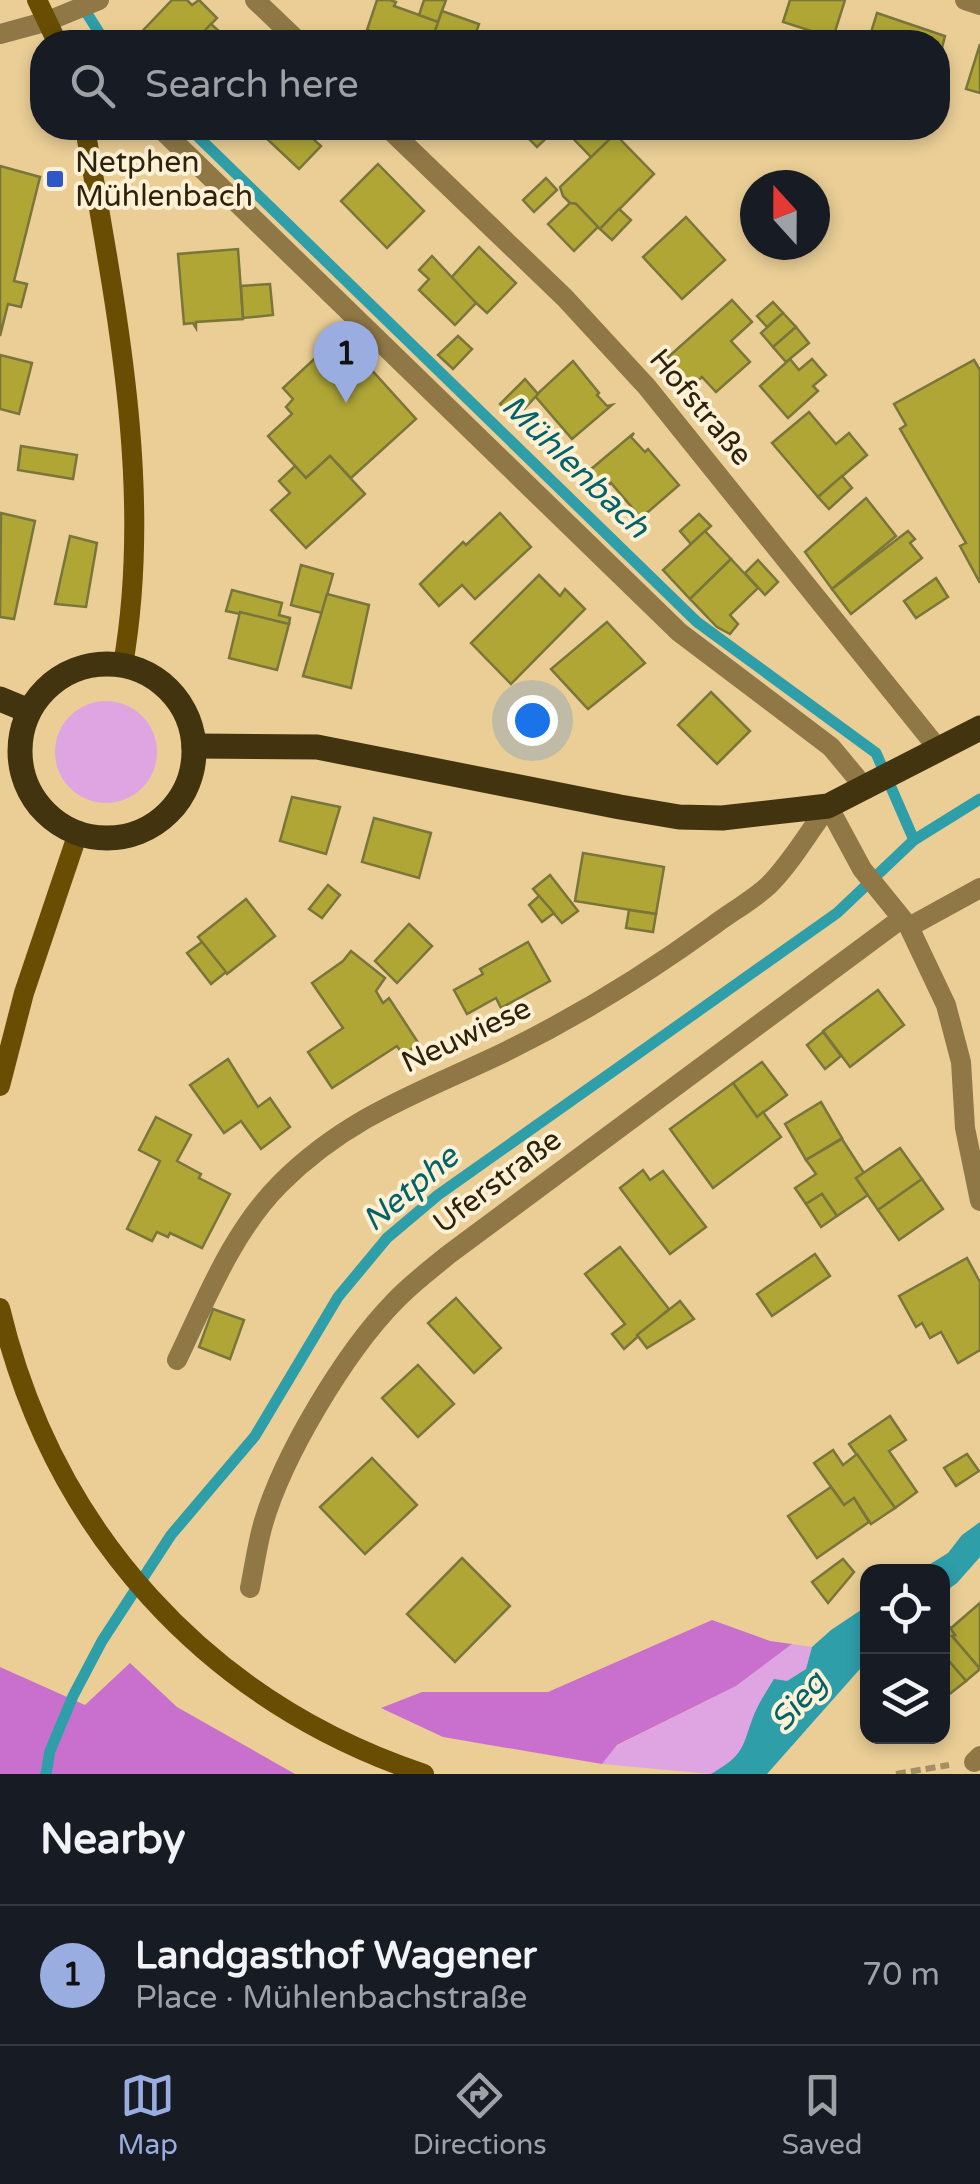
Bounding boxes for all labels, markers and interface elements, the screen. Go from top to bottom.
search box [30,30,950,140]
icon: search [65,58,120,113]
text: Search here [145,62,359,108]
place label: Netphen Mühlenbach [75,144,253,215]
marker: Netphen Mühlenbach [44,168,66,190]
north arrow [740,170,830,260]
pin: 1 [314,320,378,403]
street label: Hofstraße [641,341,760,473]
water label: Mühlenbach [494,387,658,547]
your location [507,695,558,746]
street label: Neuwiese [396,989,537,1081]
street label: Uferstraße [426,1121,569,1242]
water label: Netphe [355,1137,468,1240]
map controls [860,1564,950,1744]
button: locate [860,1564,950,1654]
button: layers [860,1654,950,1744]
water label: Sieg [763,1663,836,1739]
text: Nearby [40,1814,185,1865]
text: Landgasthof Wagener [135,1933,537,1979]
text: 1 [62,1956,83,1994]
text: 70 m [862,1956,940,1994]
text: Place · Mühlenbachstraße [135,1979,527,2017]
tab: Map [117,2068,178,2162]
tab: Directions [413,2068,547,2162]
tab: Saved [782,2068,863,2162]

